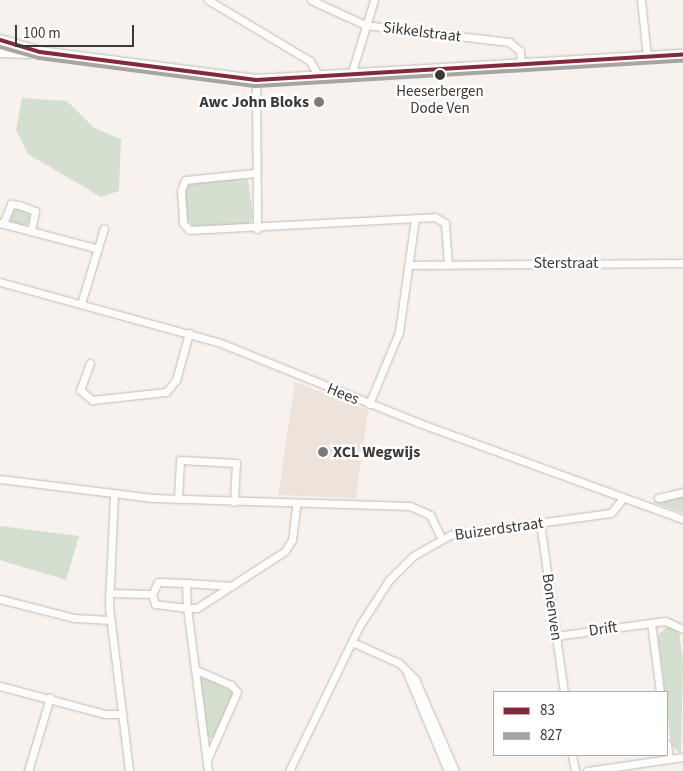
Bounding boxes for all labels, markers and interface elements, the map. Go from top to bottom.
scale bar [18,15,136,47]
street label: Sikkelstraat [382,18,462,46]
text: 100 m [23,23,61,44]
marker: Heeserbergen Dode Ven [435,70,445,80]
place label: Heeserbergen Dode Ven [396,82,484,117]
place label: Awc John Bloks [199,92,309,112]
marker: Awc John Bloks [313,96,325,108]
street label: Sterstraat [533,253,599,273]
street label: Hees [324,379,362,409]
place label: XCL Wegwijs [333,442,420,462]
marker: XCL Wegwijs [317,446,329,458]
street label: Buizerdstraat [454,513,544,545]
street label: Bonenven [538,572,566,642]
street label: Drift [587,617,619,641]
legend [493,691,668,756]
text: 83 [540,700,555,721]
text: 827 [540,725,562,746]

